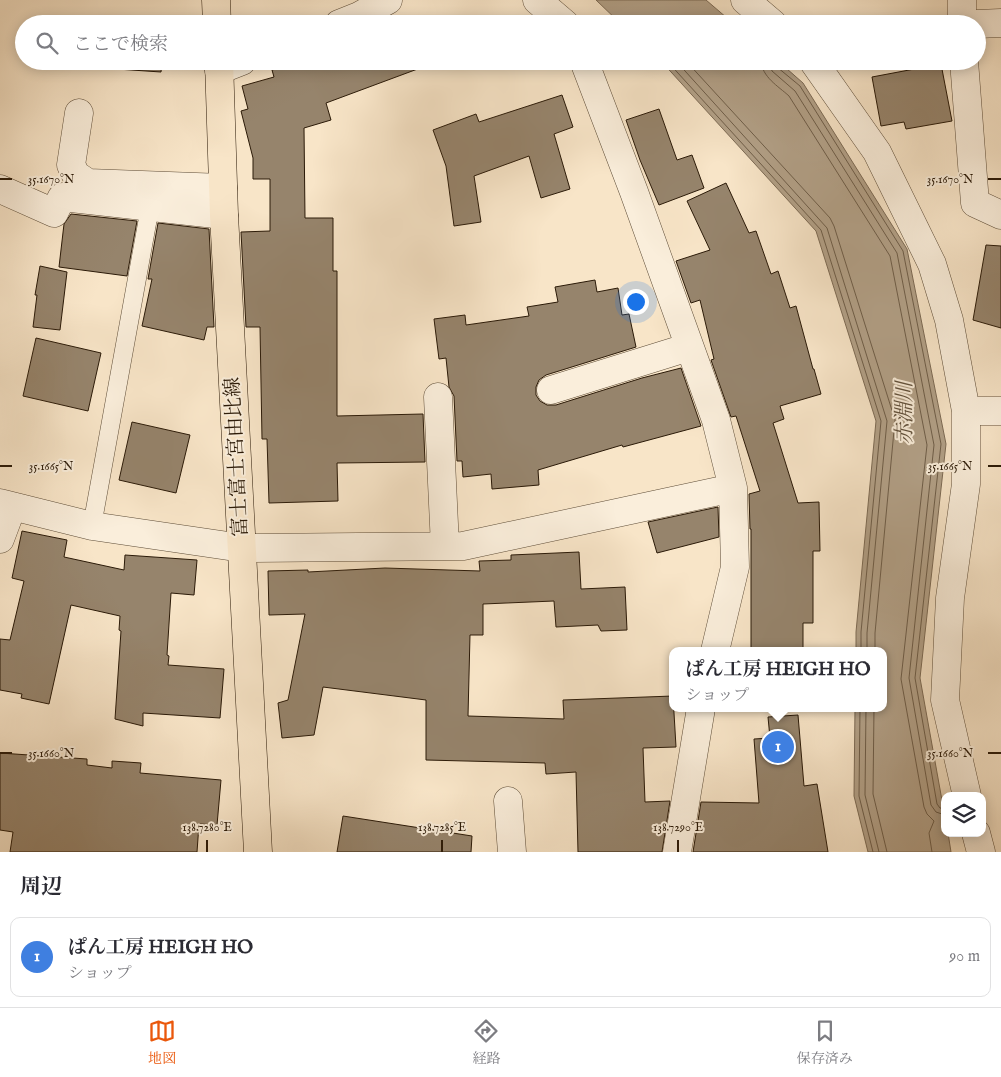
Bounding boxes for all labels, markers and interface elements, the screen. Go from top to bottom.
search box [15,15,986,70]
icon: search [33,29,61,57]
text: ここで検索 [73,33,168,57]
text: 35.1670°N [28,172,75,187]
text: 35.1670°N [927,172,974,187]
your location [623,289,649,315]
street label: 富士富士宮由比線 [220,376,254,538]
water label: 赤淵川 [892,380,919,445]
text: 35.1665°N [29,459,74,474]
text: 35.1665°N [928,459,973,474]
popup [669,647,887,712]
text: ぱん工房 HEIGH HO [686,658,870,682]
text: ショップ [686,686,749,706]
pin: 1 [762,728,794,766]
text: 35.1660°N [28,746,75,761]
text: 35.1660°N [927,746,974,761]
map controls [941,792,986,837]
button: layers [941,792,986,837]
text: 138.7280°E [182,820,232,835]
text: 138.7285°E [418,820,466,835]
text: 138.7290°E [653,820,703,835]
text: 周辺 [20,874,62,901]
text: ぱん工房 HEIGH HO [68,936,253,960]
text: 1 [34,947,40,967]
text: 90 m [949,947,980,967]
text: ショップ [68,964,132,984]
tab: 地図 [148,1017,176,1068]
tab: 経路 [472,1017,500,1068]
tab: 保存済み [797,1017,853,1068]

